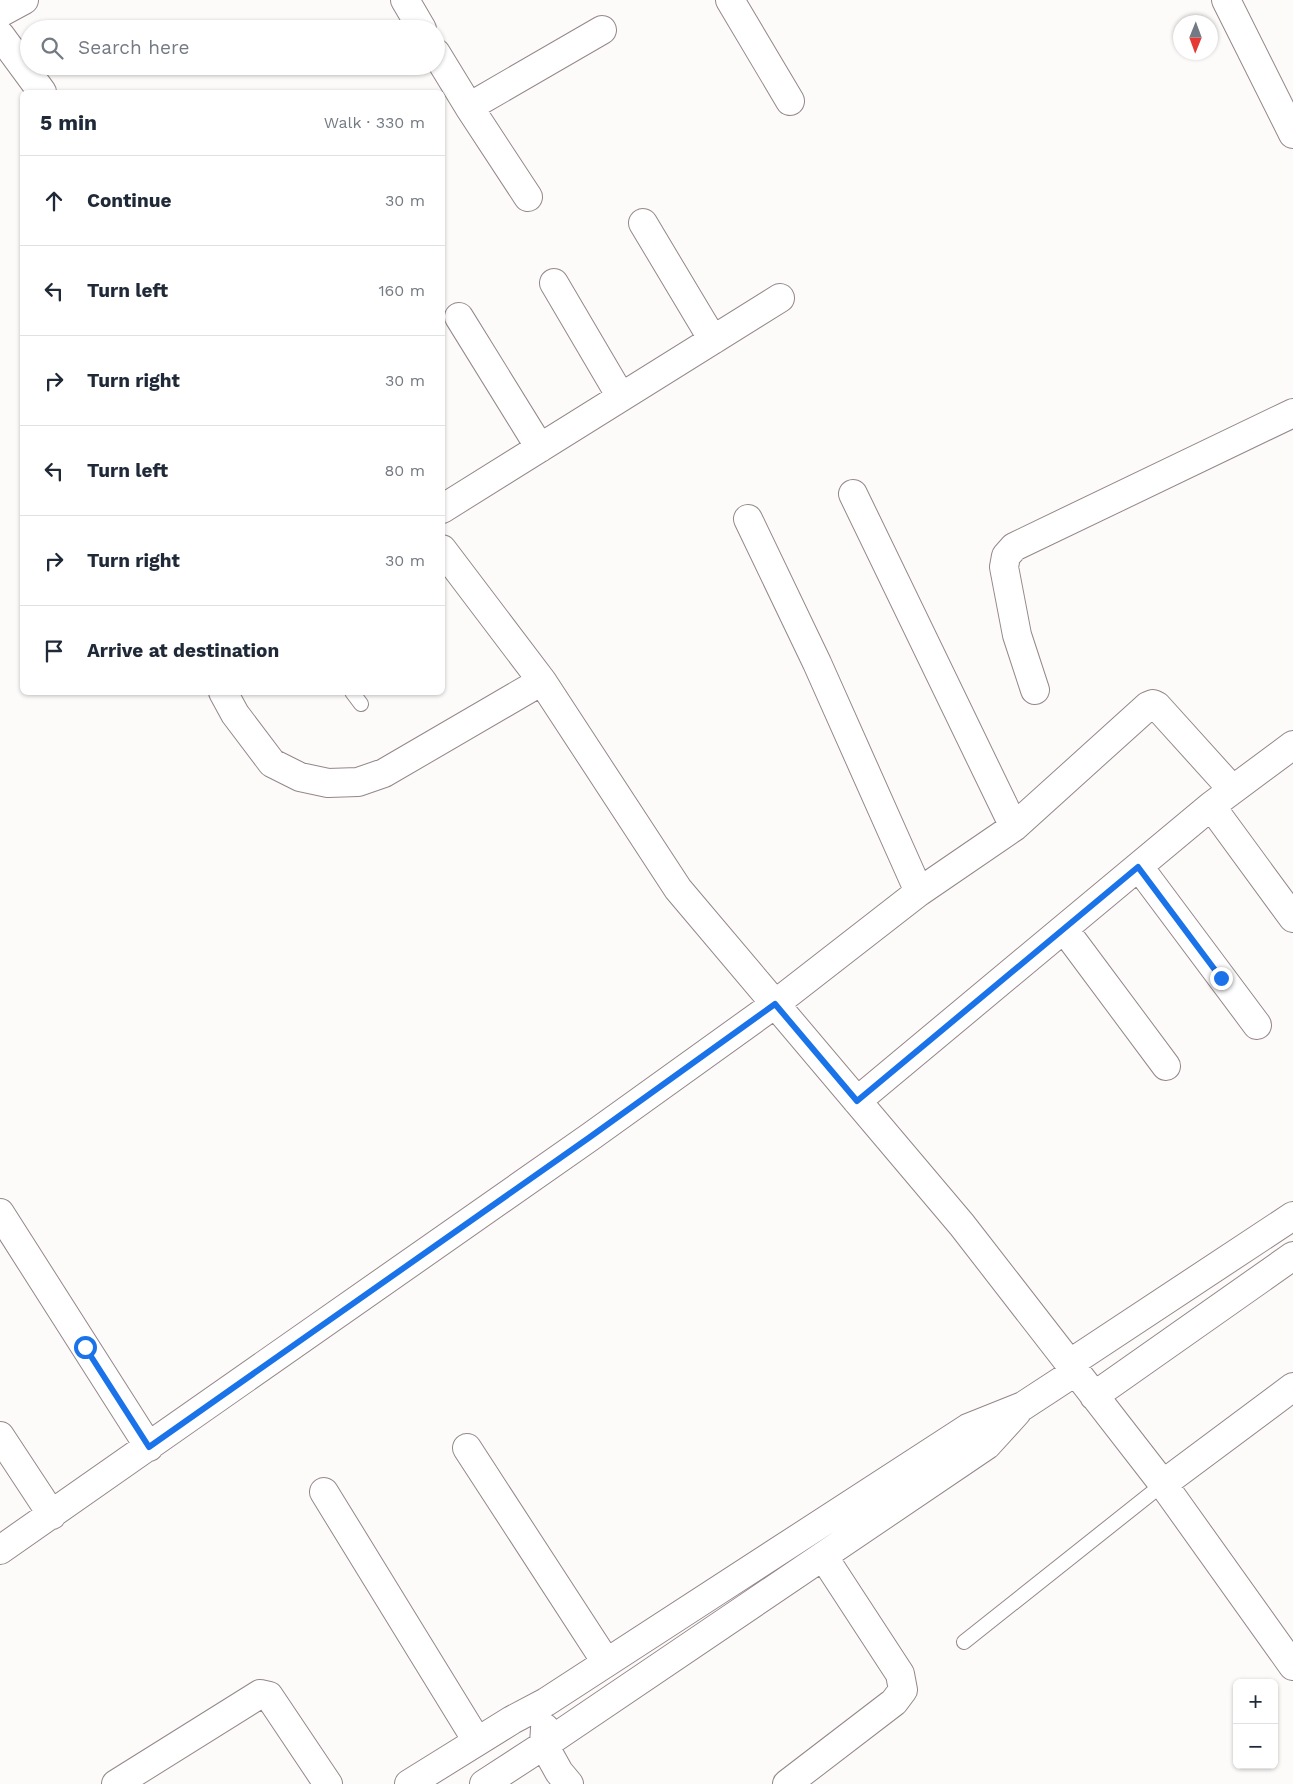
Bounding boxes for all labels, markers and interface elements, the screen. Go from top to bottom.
north arrow [1173,15,1218,60]
search box [20,20,445,75]
icon: search [38,34,66,62]
text: Search here [78,36,189,59]
text: 5 min [40,110,97,135]
text: Walk · 330 m [324,113,425,132]
icon: ahead [40,187,68,215]
text: Continue [87,189,171,212]
text: 30 m [385,191,425,210]
icon: left [40,277,68,305]
text: Turn left [87,279,168,302]
text: 160 m [378,281,425,300]
icon: right [40,367,68,395]
text: Turn right [87,369,180,392]
text: 30 m [385,371,425,390]
icon: left [40,457,68,485]
text: Turn left [87,459,168,482]
text: 80 m [384,461,425,480]
icon: right [40,547,68,575]
text: Turn right [87,549,180,572]
text: 30 m [385,551,425,570]
icon: arrive [40,637,68,665]
text: Arrive at destination [87,639,279,662]
route end [1210,967,1233,990]
route start [74,1336,97,1359]
map controls [1233,1679,1278,1769]
button: + [1233,1679,1278,1724]
button: − [1233,1724,1278,1769]

